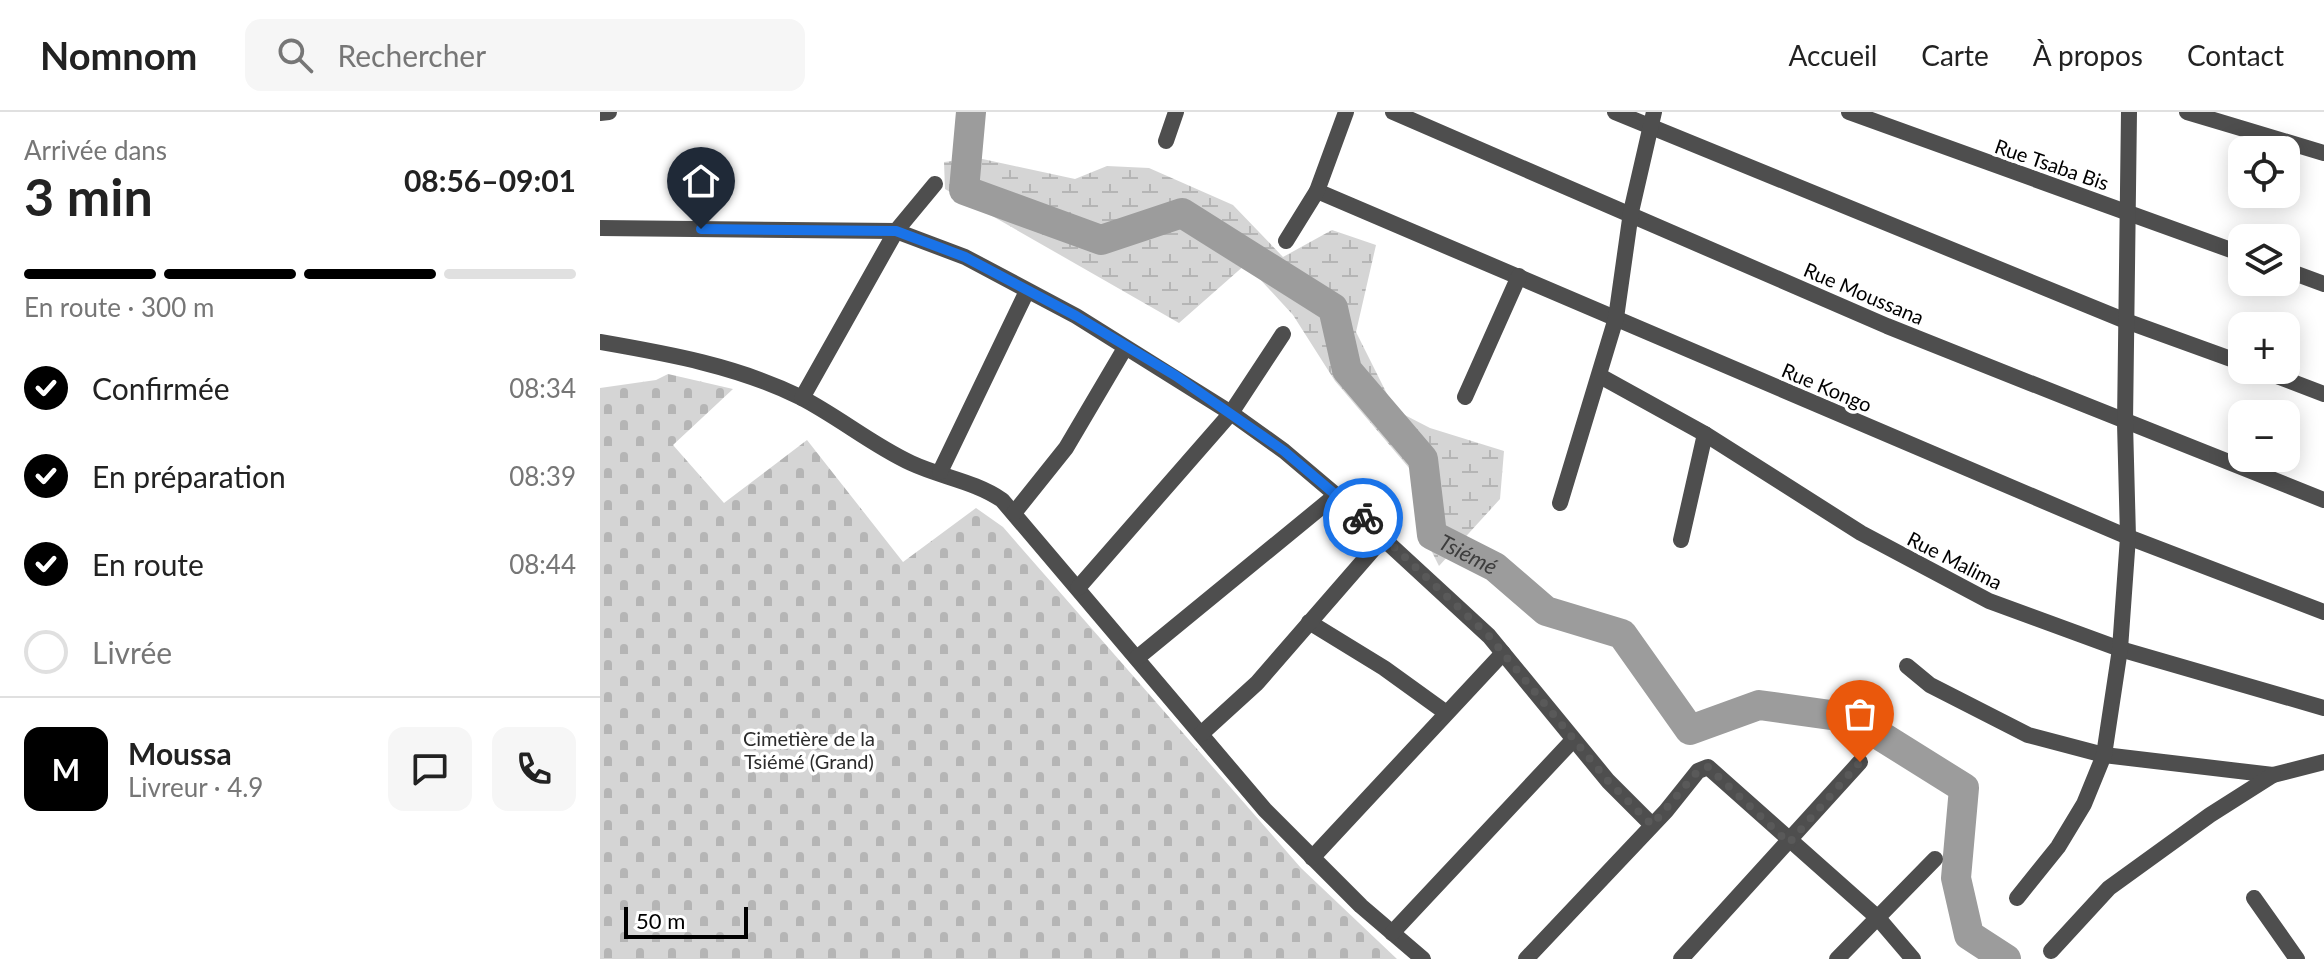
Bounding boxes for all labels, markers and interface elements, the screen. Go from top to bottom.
search box [245,19,805,91]
text: Nomnom [40,32,197,78]
icon: search [273,33,317,77]
text: Rechercher [337,37,486,73]
text: Accueil [1788,38,1877,72]
text: Carte [1921,38,1989,72]
text: À propos [2033,38,2143,72]
text: Contact [2187,38,2284,72]
street label: Rue Tsaba Bis [1992,133,2112,195]
text: Arrivée dans [24,134,167,166]
map controls [2228,136,2300,472]
button: locate [2228,136,2300,208]
pin [667,147,735,229]
icon: home [679,159,723,203]
text: 08:56–09:01 [404,162,576,198]
text: 3 min [24,165,153,227]
button: layers [2228,224,2300,296]
street label: Rue Moussana [1800,257,1928,329]
text: En route · 300 m [24,291,214,323]
button: + [2228,312,2300,384]
street label: Rue Kongo [1778,357,1876,417]
icon: check [24,366,68,410]
text: Confirmée [92,370,230,406]
text: 08:34 [509,372,576,404]
button: − [2228,400,2300,472]
icon: check [24,454,68,498]
text: En préparation [92,458,286,494]
text: 08:39 [509,460,576,492]
courier [1323,478,1403,558]
icon: bike [1341,496,1385,540]
street label: Rue Malima [1904,526,2006,594]
water label: Tsiémé [1435,527,1502,580]
icon: check [24,542,68,586]
text: En route [92,546,204,582]
text: 08:44 [509,548,576,580]
text: Livrée [92,634,172,670]
pin [1826,680,1894,762]
icon: bag [1838,692,1882,736]
park label: Cimetière de la Tsiémé (Grand) [743,726,875,773]
button: chat [388,727,472,811]
button: phone [492,727,576,811]
text: Moussa [128,735,232,771]
text: M [52,751,80,787]
text: Livreur · 4.9 [128,771,263,803]
scale bar [624,903,748,939]
text: 50 m [636,907,685,934]

